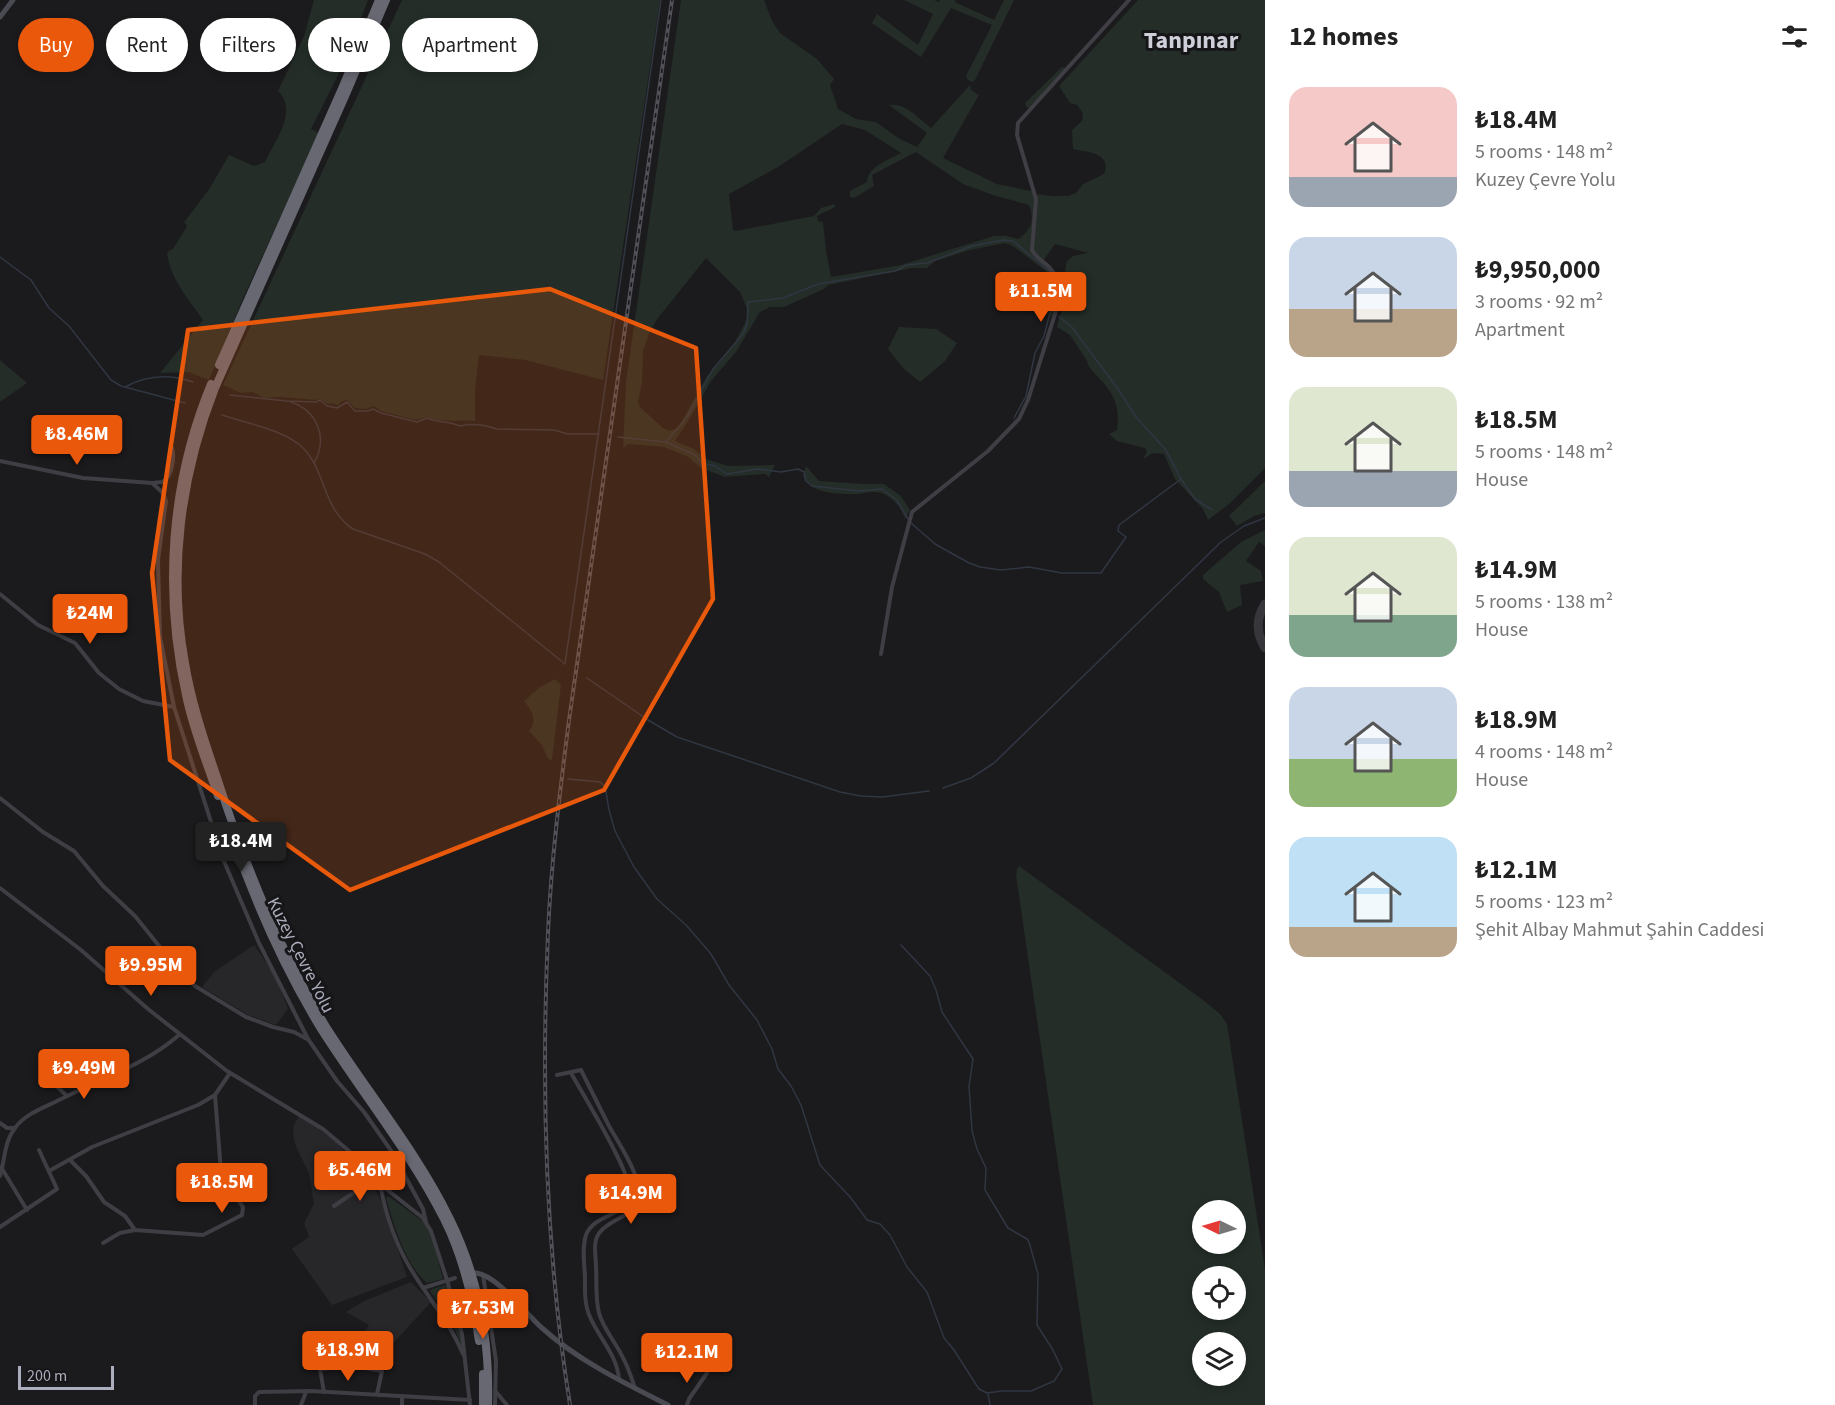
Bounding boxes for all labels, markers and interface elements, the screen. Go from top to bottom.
chip: Buy [18,18,94,72]
chip: Rent [106,18,188,72]
chip: Filters [200,18,296,72]
chip: New [308,18,390,72]
chip: Apartment [402,18,538,72]
text: 12 homes [1289,18,1398,55]
icon: filters [1778,20,1811,53]
district label: Tanpınar [1144,23,1239,58]
text: ₺18.4M [1475,101,1558,138]
icon: home [1337,111,1409,183]
text: 5 rooms · 148 m² [1475,138,1613,166]
text: Kuzey Çevre Yolu [1475,166,1616,194]
text: ₺9,950,000 [1475,251,1600,288]
icon: home [1337,261,1409,333]
pin: ₺11.5M [992,272,1090,323]
text: ₺11.5M [1009,277,1073,305]
text: 3 rooms · 92 m² [1475,288,1603,316]
text: Apartment [1475,316,1565,344]
text: ₺18.5M [1475,401,1558,438]
icon: home [1337,411,1409,483]
pin: ₺8.46M [28,415,126,466]
text: ₺8.46M [45,420,109,448]
text: 5 rooms · 148 m² [1475,438,1613,466]
text: House [1475,466,1528,494]
text: ₺14.9M [1475,551,1558,588]
icon: home [1337,561,1409,633]
text: 5 rooms · 138 m² [1475,588,1613,616]
pin: ₺24M [54,594,126,645]
text: ₺24M [67,599,113,627]
text: House [1475,616,1528,644]
text: ₺18.9M [1475,701,1558,738]
icon: home [1337,711,1409,783]
text: 4 rooms · 148 m² [1475,738,1613,766]
text: House [1475,766,1528,794]
pin: ₺18.4M [192,822,290,873]
text: ₺18.4M [209,827,273,855]
text: ₺12.1M [1475,851,1558,888]
icon: home [1337,861,1409,933]
text: 5 rooms · 123 m² [1475,888,1613,916]
street label: Kuzey Çevre Yolu [261,893,340,1017]
text: Şehit Albay Mahmut Şahin Caddesi [1475,916,1764,944]
pin: ₺9.95M [102,946,200,997]
text: ₺9.95M [119,951,183,979]
pin: ₺9.49M [35,1049,133,1100]
text: ₺9.49M [52,1054,116,1082]
pin: ₺5.46M [311,1151,409,1202]
text: ₺5.46M [328,1156,392,1184]
pin: ₺18.5M [173,1163,271,1214]
text: ₺18.5M [190,1168,254,1196]
pin: ₺14.9M [582,1174,680,1225]
text: ₺14.9M [599,1179,663,1207]
north arrow [1192,1200,1246,1254]
map controls [1192,1200,1246,1386]
button: locate [1192,1266,1246,1320]
pin: ₺7.53M [434,1289,532,1340]
text: ₺7.53M [451,1294,515,1322]
pin: ₺18.9M [299,1331,397,1382]
button: layers [1192,1332,1246,1386]
pin: ₺12.1M [638,1333,736,1384]
text: ₺18.9M [316,1336,380,1364]
text: ₺12.1M [655,1338,719,1366]
scale bar [18,1363,114,1390]
text: 200 m [27,1365,67,1387]

